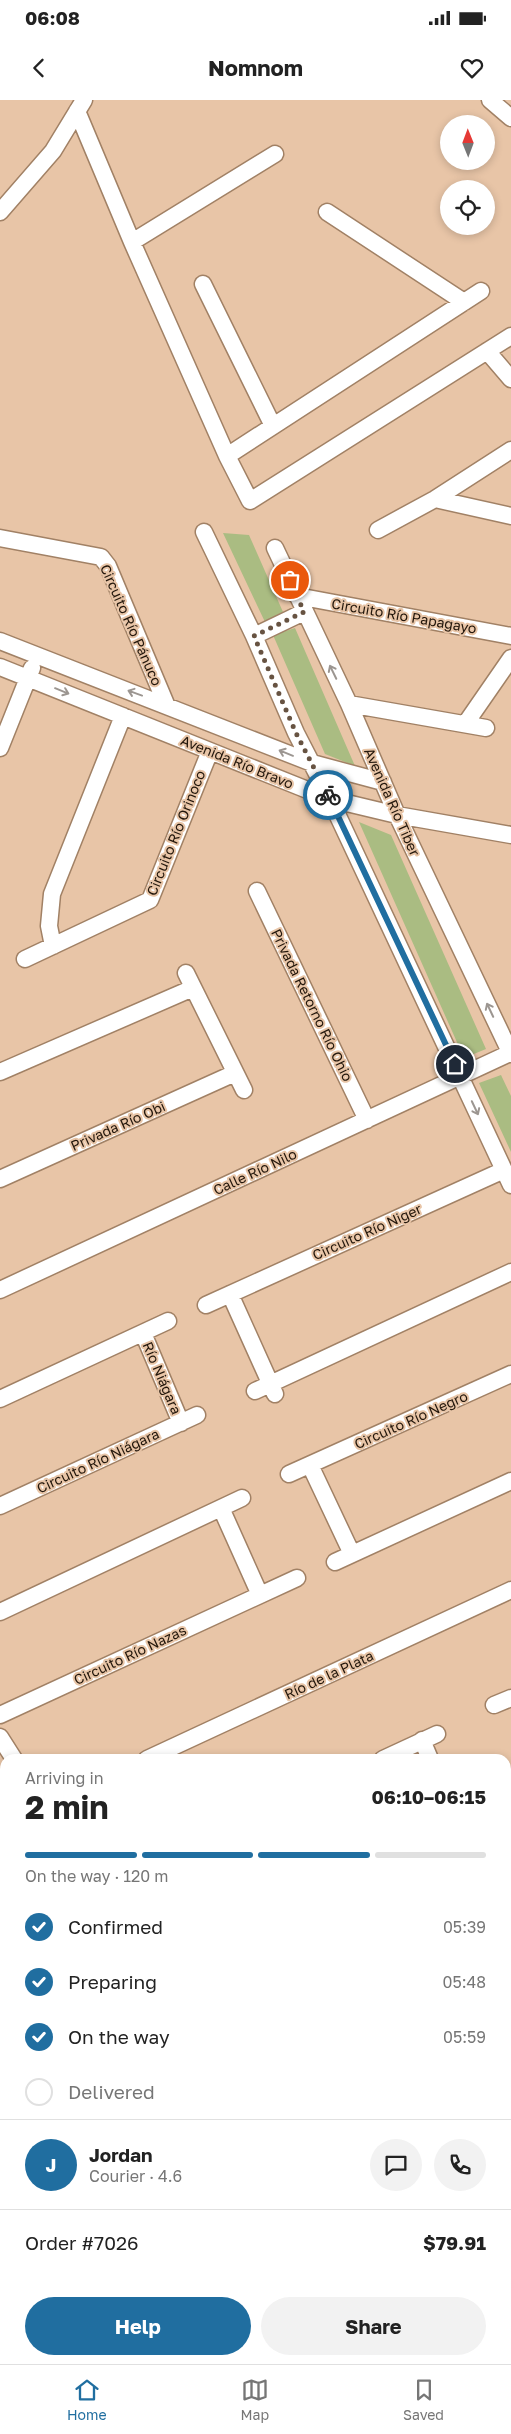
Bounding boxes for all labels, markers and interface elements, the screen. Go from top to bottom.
text: 06:08 [25,6,80,29]
icon: back [25,54,53,82]
text: Nomnom [208,54,303,81]
icon: heart [458,54,486,82]
north arrow [440,115,495,170]
map controls [440,115,495,235]
button: locate [440,180,495,235]
pin [269,559,311,601]
street label: Circuito Río Pánuco [97,561,166,688]
icon: bag [276,566,304,594]
street label: Circuito Río Papagayo [330,594,478,637]
one-way arrow [328,665,338,680]
one-way arrow [54,687,69,696]
one-way arrow [128,688,143,697]
street label: Avenida Río Bravo [178,731,296,792]
street label: Avenida Río Tiber [361,745,424,859]
one-way arrow [279,748,294,757]
street label: Circuito Río Orinoco [143,768,208,898]
courier [303,770,353,820]
icon: bike [314,781,342,809]
street label: Privada Retorno Río Ohio [268,926,357,1084]
one-way arrow [485,1003,495,1018]
pin [434,1043,476,1085]
icon: home [441,1050,469,1078]
street label: Privada Río Obi [68,1097,168,1154]
one-way arrow [471,1100,481,1115]
street label: Calle Río Nilo [210,1145,299,1198]
street label: Circuito Río Niger [310,1200,425,1263]
street label: Río Niágara [140,1339,185,1417]
street label: Circuito Río Negro [352,1387,470,1452]
street label: Circuito Río Niágara [34,1425,162,1496]
street label: Circuito Río Nazas [71,1621,189,1688]
street label: Río de la Plata [282,1647,376,1703]
text: Arriving in [25,1768,104,1788]
text: 06:10–06:15 [371,1785,486,1808]
text: 2 min [25,1788,109,1826]
text: On the way · 120 m [25,1866,168,1886]
icon: check [25,1913,53,1941]
text: Confirmed [68,1915,163,1938]
text: 05:39 [443,1917,486,1937]
icon: check [25,1968,53,1996]
text: Preparing [68,1970,157,1993]
text: 05:48 [442,1972,486,1992]
icon: check [25,2023,53,2051]
text: On the way [68,2025,170,2048]
text: 05:59 [443,2027,486,2047]
text: Delivered [68,2080,155,2103]
button: chat [370,2139,422,2191]
button: phone [434,2139,486,2191]
text: Jordan [89,2143,153,2166]
text: J [46,2153,56,2176]
text: Courier · 4.6 [89,2166,182,2186]
text: Order #7026 [25,2231,138,2254]
text: $79.91 [423,2231,486,2254]
button: Help [25,2297,251,2355]
button: Share [261,2297,486,2355]
tab: Home [67,2376,107,2423]
tab: Map [241,2376,269,2423]
tab: Saved [403,2376,444,2423]

